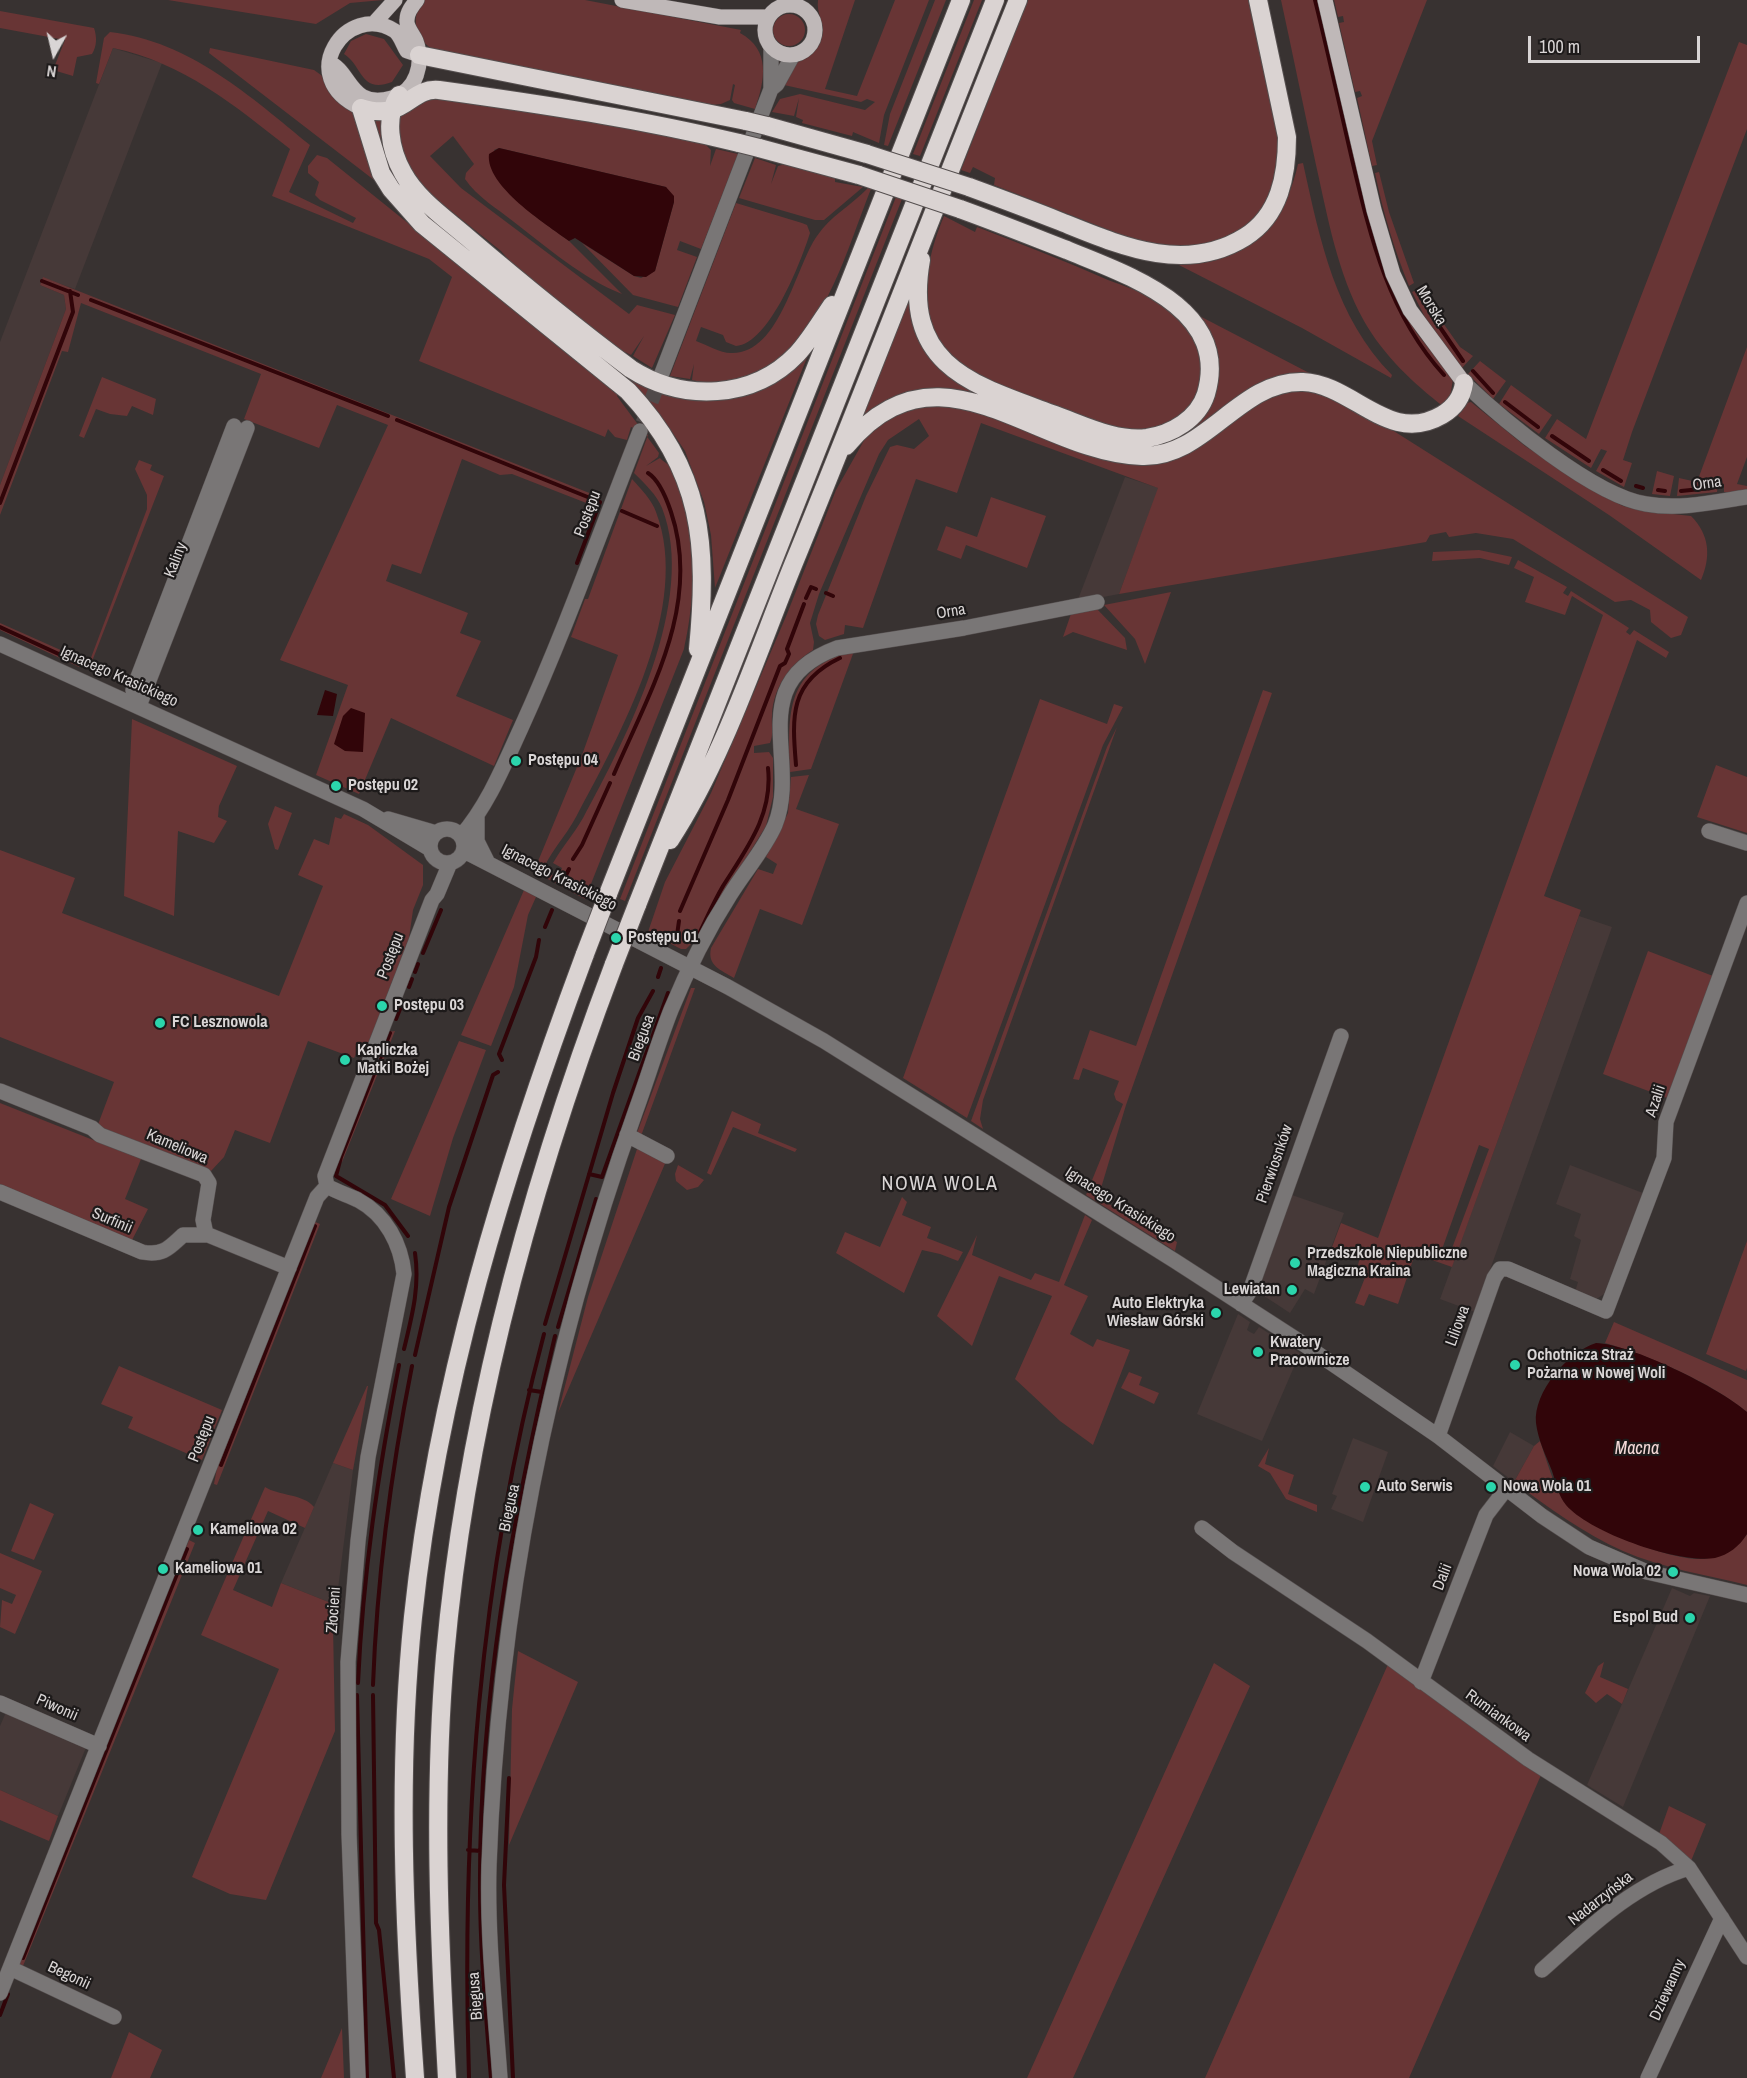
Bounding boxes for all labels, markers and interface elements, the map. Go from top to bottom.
north arrow [24,24,84,84]
scale bar [1531,24,1704,62]
text: 100 m [1539,34,1580,59]
text: N [45,60,58,83]
street label: Morska [1412,283,1450,329]
street label: Orna [1691,472,1723,496]
street label: Postępu [570,488,606,540]
street label: Kaliny [161,540,191,580]
street label: Orna [935,600,967,624]
street label: Ignacego Krasickiego [57,642,181,712]
place label: Postępu 04 [528,751,598,771]
marker: Postępu 04 [509,754,523,768]
place label: Postępu 02 [348,776,418,796]
marker: Postępu 02 [329,779,343,793]
street label: Ignacego Krasickiego [498,841,620,915]
place label: Postępu 01 [628,928,698,948]
street label: Postępu [373,930,409,982]
marker: Postępu 01 [609,931,623,945]
place label: Postępu 03 [394,996,464,1016]
marker: Postępu 03 [375,999,389,1013]
street label: Biegusa [625,1012,659,1064]
place label: FC Lesznowola [172,1013,268,1033]
marker: FC Lesznowola [153,1016,167,1030]
place label: Kapliczka Matki Bożej [357,1041,429,1079]
marker: Kapliczka Matki Bożej [338,1053,352,1067]
street label: Azalii [1642,1082,1670,1120]
street label: Pierwiosnków [1253,1122,1297,1206]
street label: Kameliowa [143,1125,211,1169]
street label: Ignacego Krasickiego [1061,1163,1179,1247]
district label: NOWA WOLA [882,1173,998,1197]
street label: Surfinii [89,1204,135,1238]
place label: Przedszkole Niepubliczne Magiczna Kraina [1307,1244,1467,1282]
marker: Przedszkole Niepubliczne Magiczna Kraina [1288,1256,1302,1270]
place label: Lewiatan [1224,1280,1280,1300]
marker: Lewiatan [1285,1283,1299,1297]
place label: Auto Elektryka Wiesław Górski [1107,1294,1204,1332]
street label: Liliowa [1442,1303,1474,1349]
marker: Auto Elektryka Wiesław Górski [1209,1306,1223,1320]
place label: Kwatery Pracownicze [1270,1333,1349,1371]
marker: Kwatery Pracownicze [1251,1345,1265,1359]
place label: Ochotnicza Straż Pożarna w Nowej Woli [1527,1346,1665,1384]
marker: Ochotnicza Straż Pożarna w Nowej Woli [1508,1358,1522,1372]
street label: Postępu [184,1413,220,1465]
water label: Macna [1615,1438,1659,1460]
place label: Auto Serwis [1377,1477,1453,1497]
place label: Nowa Wola 01 [1503,1477,1591,1497]
marker: Auto Serwis [1358,1480,1372,1494]
marker: Nowa Wola 01 [1484,1480,1498,1494]
street label: Biegusa [496,1482,524,1534]
place label: Kameliowa 02 [210,1520,297,1540]
marker: Kameliowa 02 [191,1523,205,1537]
place label: Kameliowa 01 [175,1559,262,1579]
street label: Dalii [1429,1561,1457,1593]
marker: Kameliowa 01 [156,1562,170,1576]
place label: Nowa Wola 02 [1573,1562,1661,1582]
marker: Nowa Wola 02 [1666,1565,1680,1579]
street label: Złocieni [323,1586,345,1634]
place label: Espol Bud [1613,1608,1678,1628]
marker: Espol Bud [1683,1611,1697,1625]
street label: Rumiankowa [1461,1686,1535,1746]
street label: Piwonii [33,1690,81,1726]
street label: Nadarzyńska [1565,1868,1637,1930]
street label: Dziewanny [1646,1956,1690,2024]
street label: Begonii [44,1958,94,1994]
street label: Biegusa [465,1971,487,2021]

